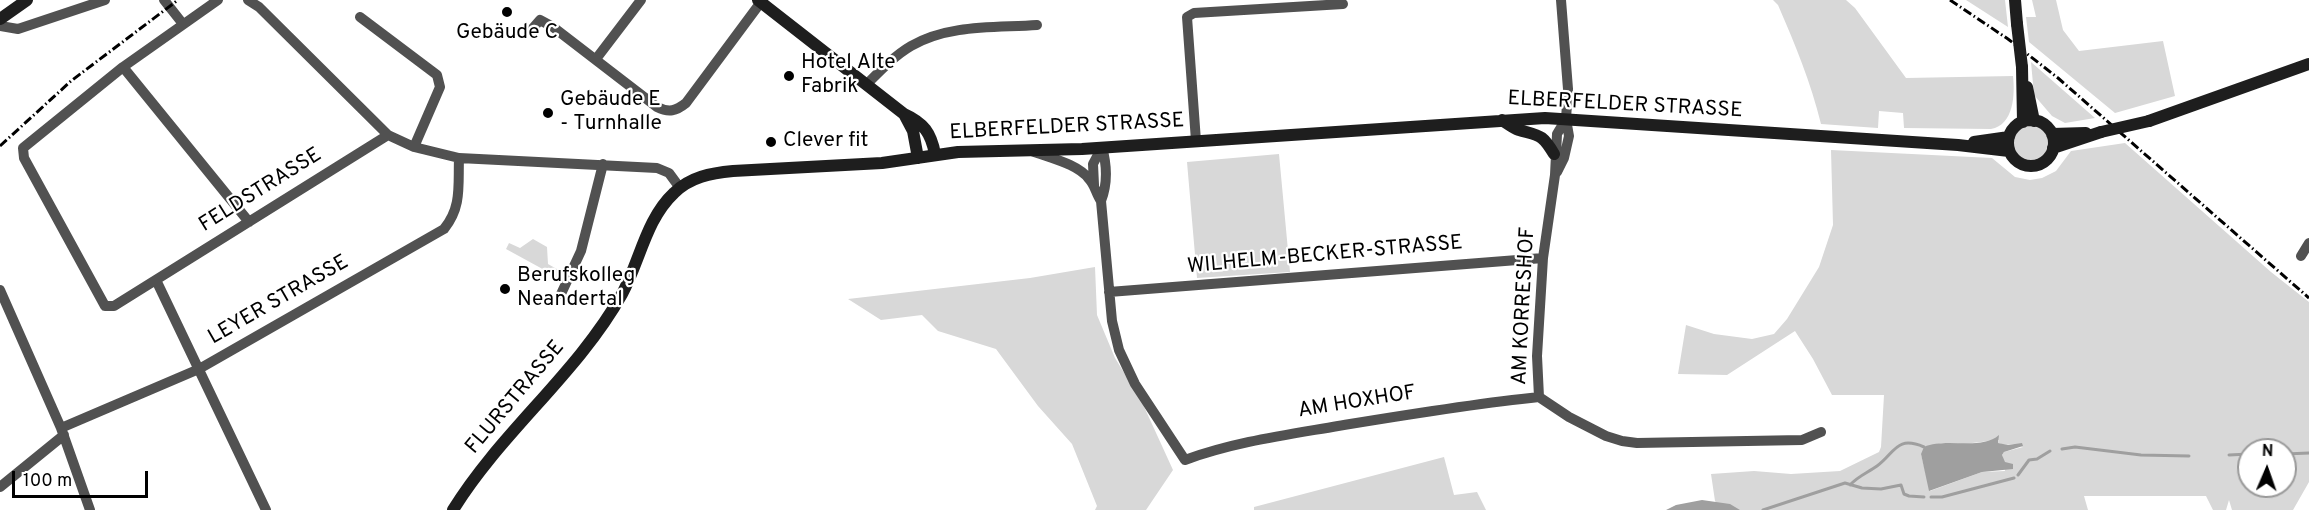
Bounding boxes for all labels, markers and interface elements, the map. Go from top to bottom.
marker: Gebäude C [500,5,514,19]
place label: Gebäude C [456,21,558,47]
place label: Hotel Alte Fabrik [801,51,895,101]
marker: Hotel Alte Fabrik [782,69,796,83]
street label: ELBERFELDER STRASSE [1507,87,1743,125]
place label: Gebäude E - Turnhalle [560,88,662,138]
marker: Gebäude E - Turnhalle [541,106,555,120]
street label: ELBERFELDER STRASSE [949,109,1185,147]
place label: Clever fit [783,129,868,155]
marker: Clever fit [764,135,778,149]
street label: FELDSTRASSE [195,143,327,239]
street label: AM KORRESHOF [1508,226,1542,386]
street label: WILHELM-BECKER-STRASSE [1186,231,1464,281]
street label: LEYER STRASSE [204,251,354,351]
place label: Berufskolleg Neandertal [517,264,635,314]
marker: Berufskolleg Neandertal [498,282,512,296]
street label: FLURSTRASSE [461,336,571,460]
street label: AM HOXHOF [1296,381,1418,425]
north arrow [2237,438,2297,498]
text: N [2261,442,2274,462]
scale bar [15,459,152,497]
text: 100 m [23,470,72,493]

